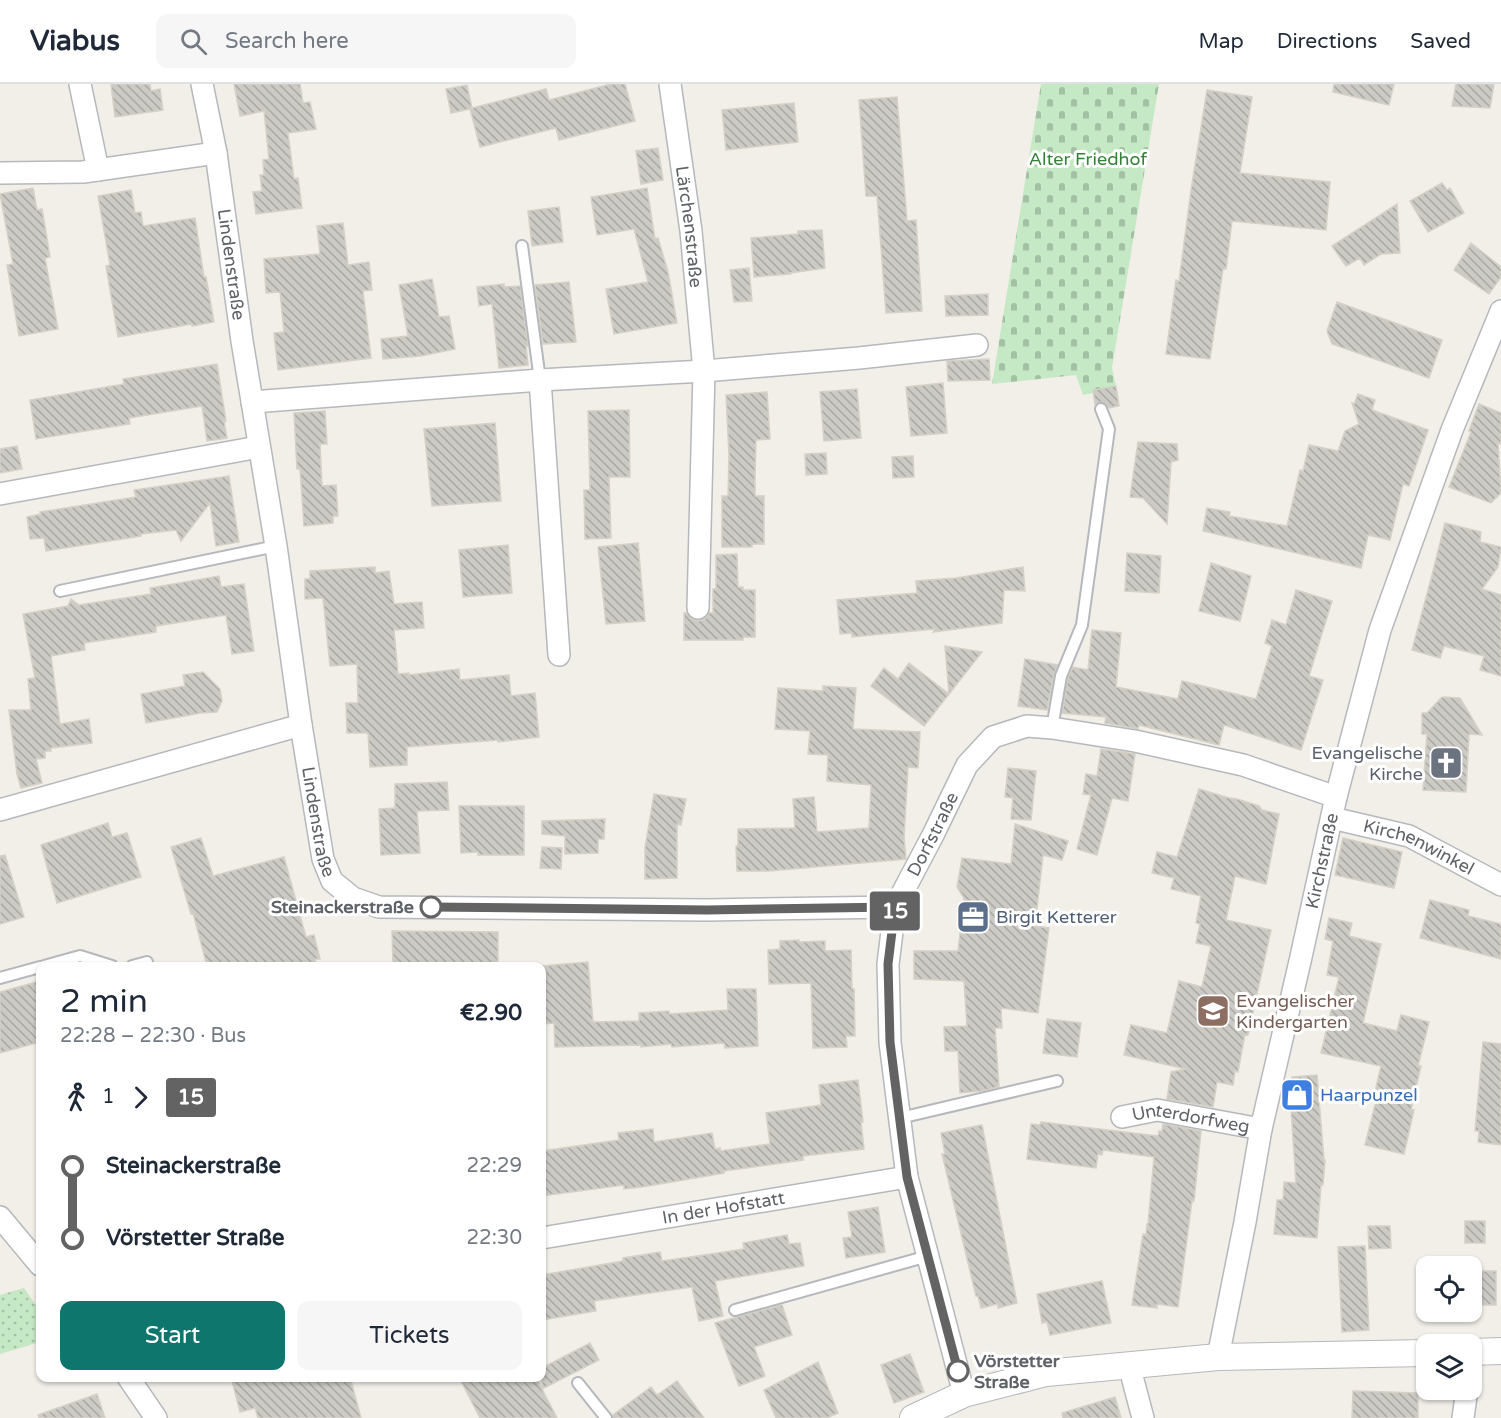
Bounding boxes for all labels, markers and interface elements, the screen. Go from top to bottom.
search box [156,14,576,68]
text: Viabus [30,24,120,58]
icon: search [177,25,210,58]
text: Search here [225,28,349,54]
text: Map [1198,29,1244,54]
text: Directions [1277,29,1377,54]
text: Saved [1410,29,1471,54]
park label: Alter Friedhof [1029,148,1147,170]
street label: Lärchenstraße [671,164,707,289]
street label: Lindenstraße [213,208,250,322]
place label: Evangelische Kirche [1311,742,1423,785]
church icon: Evangelische Kirche [1428,745,1464,781]
street label: Lindenstraße [297,765,340,880]
street label: Dorfstraße [902,788,963,880]
street label: Kirchstraße [1301,811,1343,911]
street label: Kirchenwinkel [1361,815,1478,880]
line badge: 15 [868,892,922,930]
place label: Steinackerstraße [271,896,414,918]
marker: Steinackerstraße [420,896,442,918]
text: 15 [882,899,908,924]
office icon: Birgit Ketterer [955,899,991,935]
place label: Birgit Ketterer [996,906,1117,928]
text: 2 min [60,982,148,1021]
place label: Evangelischer Kindergarten [1236,990,1355,1033]
school or university icon: Evangelischer Kindergarten [1195,993,1231,1029]
text: €2.90 [460,1000,522,1026]
text: 22:28 – 22:30 · Bus [60,1024,246,1048]
shop icon: Haarpunzel [1279,1077,1315,1113]
icon: walk [60,1081,93,1114]
icon: forward [124,1081,157,1114]
place label: Haarpunzel [1320,1084,1418,1106]
text: 1 [102,1085,115,1109]
text: 15 [178,1085,204,1110]
street label: Unterdorfweg [1130,1099,1251,1138]
text: Steinackerstraße [106,1153,281,1179]
text: 22:29 [467,1154,522,1178]
street label: In der Hofstatt [661,1187,787,1229]
text: Vörstetter Straße [106,1225,284,1251]
text: 22:30 [467,1226,522,1250]
map controls [1416,1256,1482,1400]
button: locate [1416,1256,1482,1322]
button: Start [60,1301,285,1370]
button: Tickets [297,1301,522,1370]
button: layers [1416,1334,1482,1400]
place label: Vörstetter Straße [974,1350,1061,1393]
marker: Vörstetter Straße [947,1360,969,1382]

